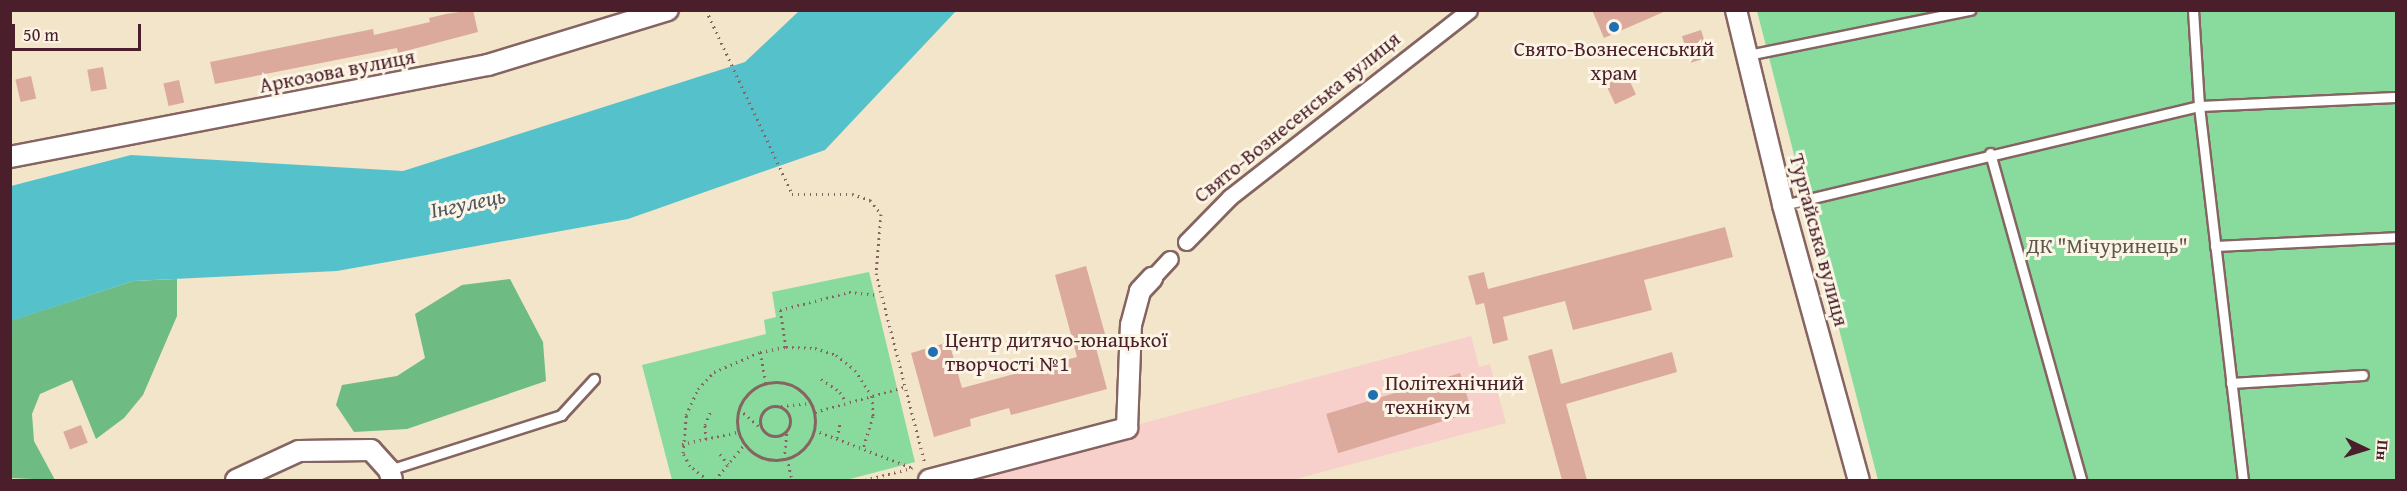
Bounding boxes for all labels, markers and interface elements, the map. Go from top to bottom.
scale bar [15,12,144,50]
marker: Свято-Вознесенський храм [1607,20,1621,34]
text: 50 m [23,21,59,48]
street label: Свято-Вознесенська вулиця [1189,26,1405,208]
place label: Свято-Вознесенський храм [1514,36,1714,86]
street label: Аркозова вулиця [257,44,417,98]
street label: Тургайська вулиця [1784,151,1854,329]
water label: Інгулець [428,182,508,224]
park label: ДК "Мічуринець" [2026,233,2188,259]
place label: Центр дитячо-юнацької творчості №1 [945,327,1168,377]
marker: Центр дитячо-юнацької творчості №1 [926,345,940,359]
place label: Політехнічний технікум [1385,370,1524,420]
marker: Політехнічний технікум [1366,388,1380,402]
north arrow [2335,419,2395,479]
text: Пн [2370,439,2396,461]

